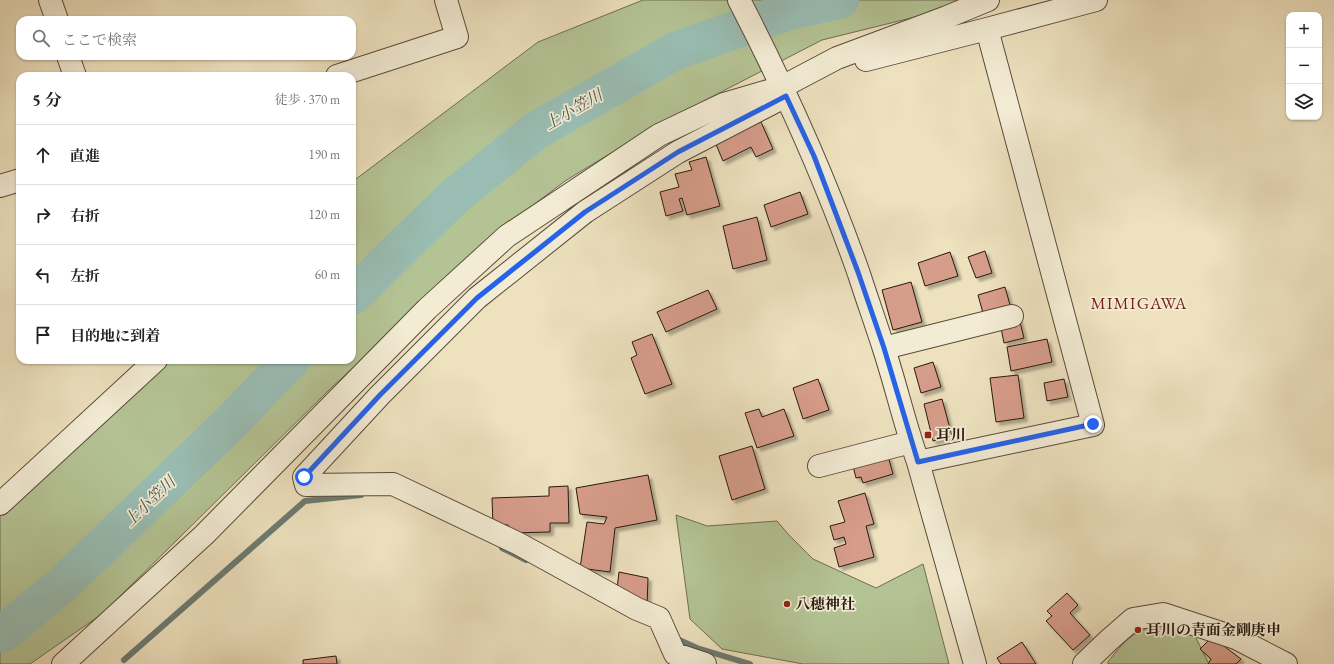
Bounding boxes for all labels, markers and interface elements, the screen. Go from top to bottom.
map controls [1286,12,1322,120]
button: + [1286,12,1322,48]
search box [16,16,356,60]
icon: search [30,27,52,49]
text: ここで検索 [62,30,137,49]
button: − [1286,48,1322,84]
water label: 上小笠川 [540,83,608,135]
button: layers [1286,84,1322,120]
text: 5 分 [32,89,62,111]
text: 徒歩 · 370 m [275,91,340,108]
icon: ahead [32,144,54,166]
text: 直進 [70,146,100,165]
text: 190 m [309,146,340,163]
icon: right [32,204,54,226]
text: 右折 [70,206,100,225]
text: 120 m [309,206,340,223]
icon: left [32,264,54,286]
text: 左折 [70,266,100,285]
text: 60 m [315,266,340,283]
district label: MIMIGAWA [1090,292,1188,314]
icon: arrive [32,324,54,346]
text: 目的地に到着 [70,326,160,345]
route end [1084,415,1102,433]
place label: 耳川 [936,425,966,444]
marker: 耳川 [923,430,933,440]
route start [295,468,313,486]
water label: 上小笠川 [119,470,181,531]
place label: 八穂神社 [795,594,855,613]
marker: 八穂神社 [782,599,792,609]
place label: 耳川の青面金剛庚申 [1146,620,1281,639]
marker: 耳川の青面金剛庚申 [1133,625,1143,635]

